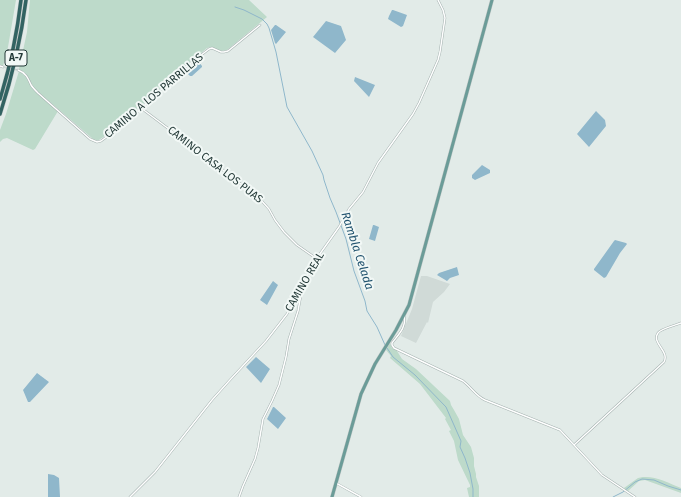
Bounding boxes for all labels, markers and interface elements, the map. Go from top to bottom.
road number: A-7 [5,50,27,66]
street label: CAMINO A LOS PARRILLAS [102,51,206,141]
street label: CAMINO CASA LOS PUAS [165,124,265,206]
water label: Rambla Celada [338,210,376,292]
street label: CAMINO REAL [283,250,327,314]

